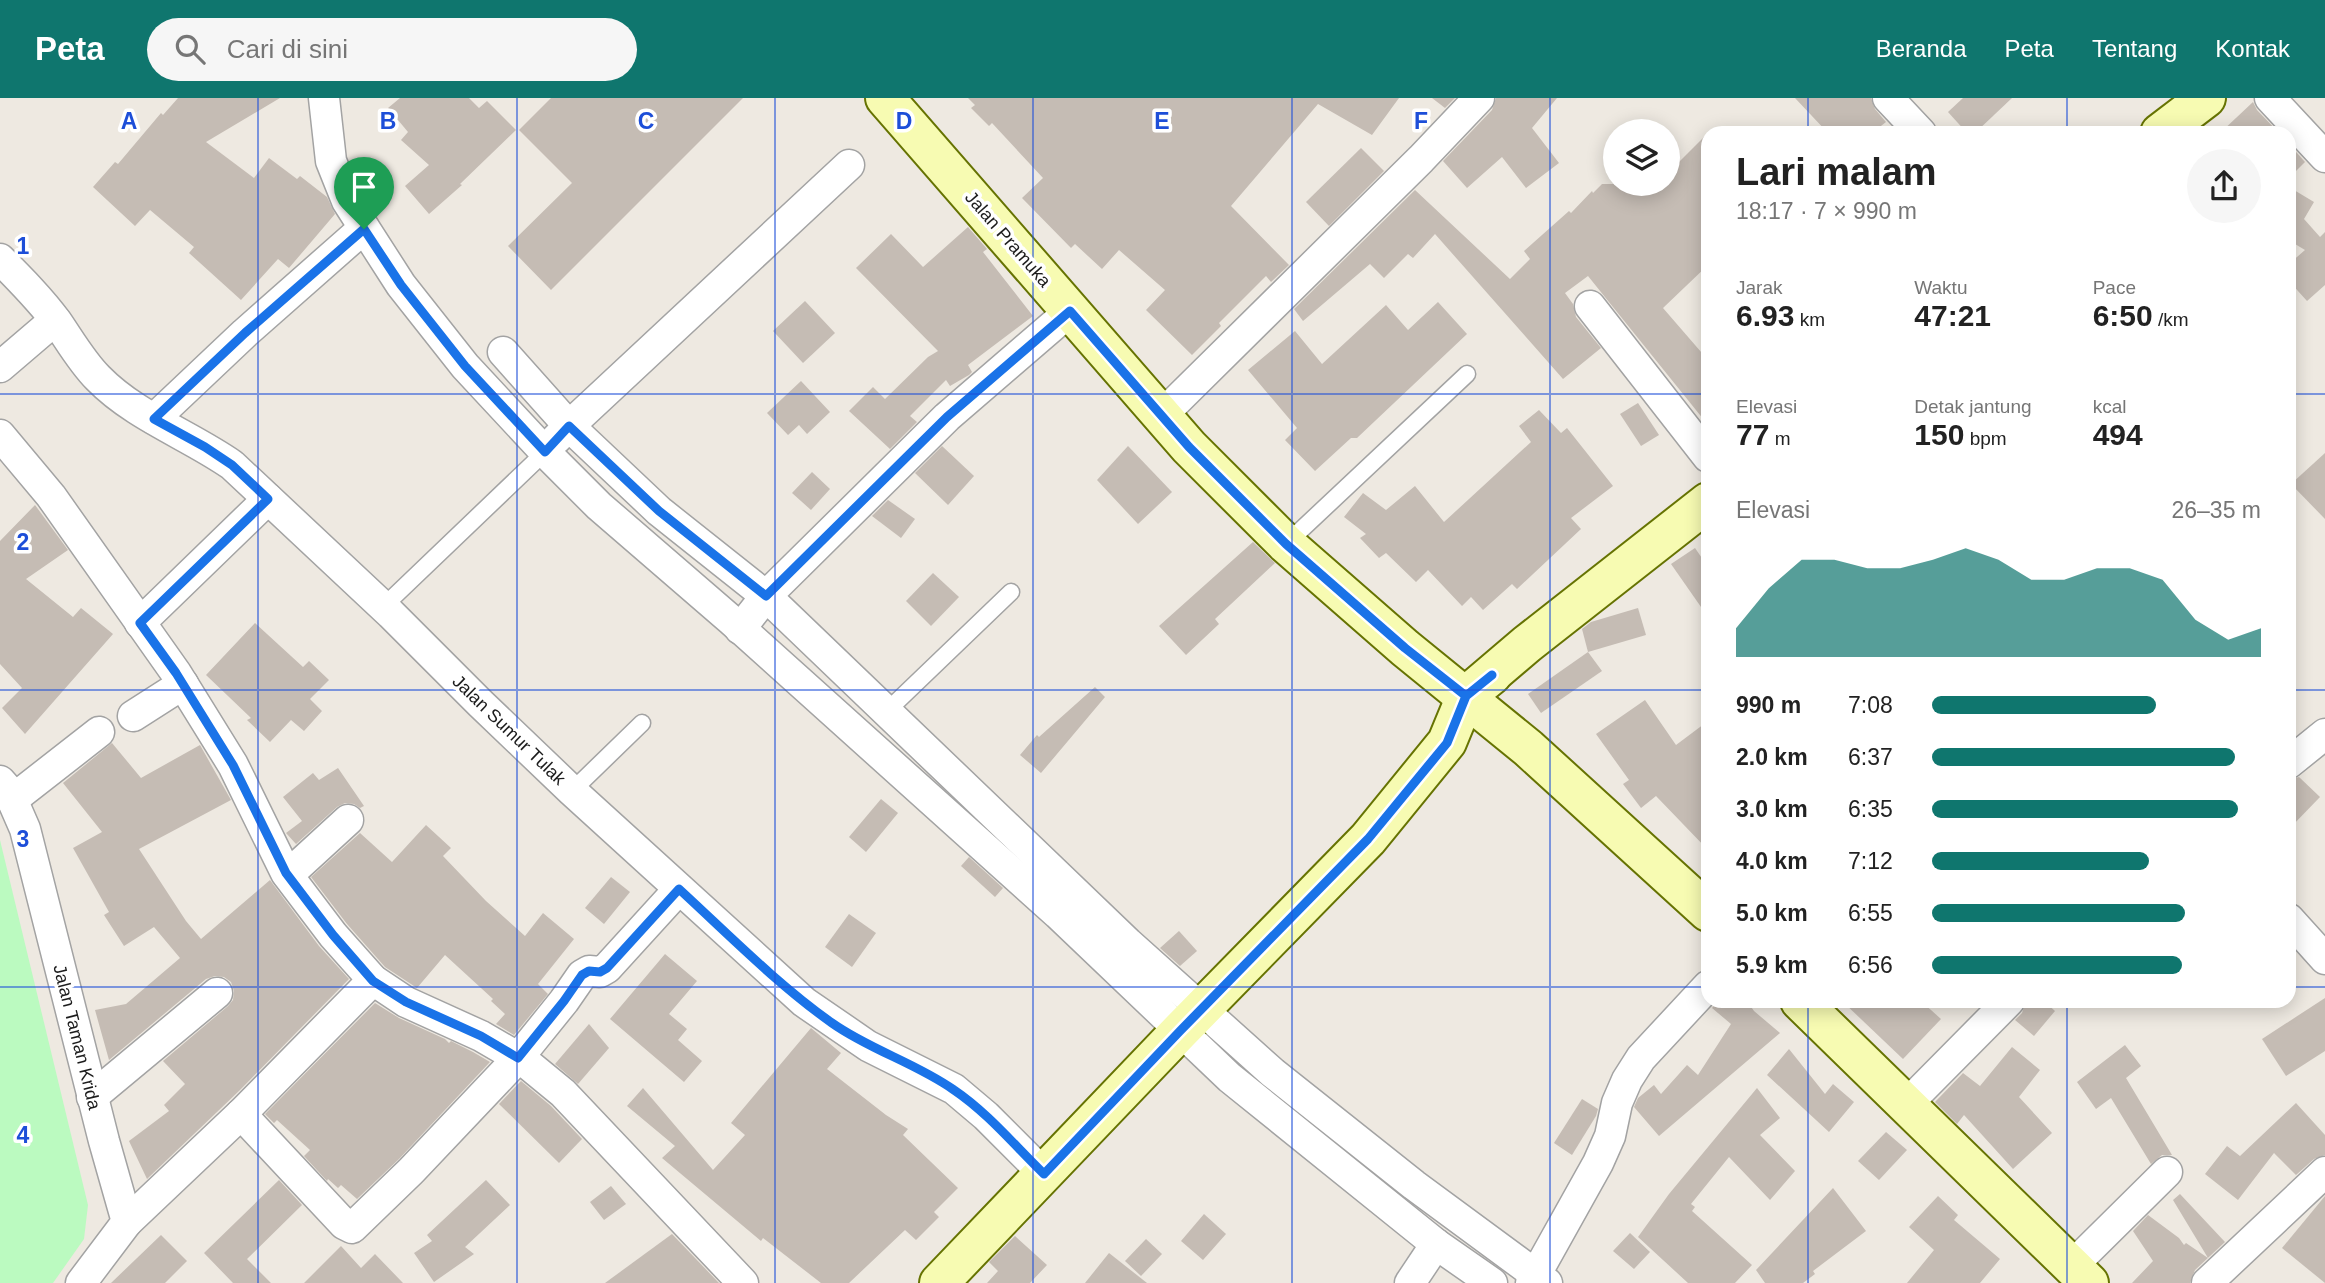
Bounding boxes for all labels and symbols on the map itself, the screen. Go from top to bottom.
text: A [121,108,137,134]
text: B [380,108,396,134]
text: C [638,108,654,134]
text: D [896,108,912,134]
text: E [1154,108,1170,134]
text: F [1414,108,1428,134]
pin [334,157,394,229]
street label: Jalan Pramuka [961,187,1056,292]
text: 1 [17,233,30,259]
text: 2 [17,529,29,555]
street label: Jalan Sumur Tulak [448,671,570,790]
text: 3 [17,826,29,852]
street label: Jalan Taman Krida [49,962,105,1113]
text: 4 [17,1122,30,1148]

